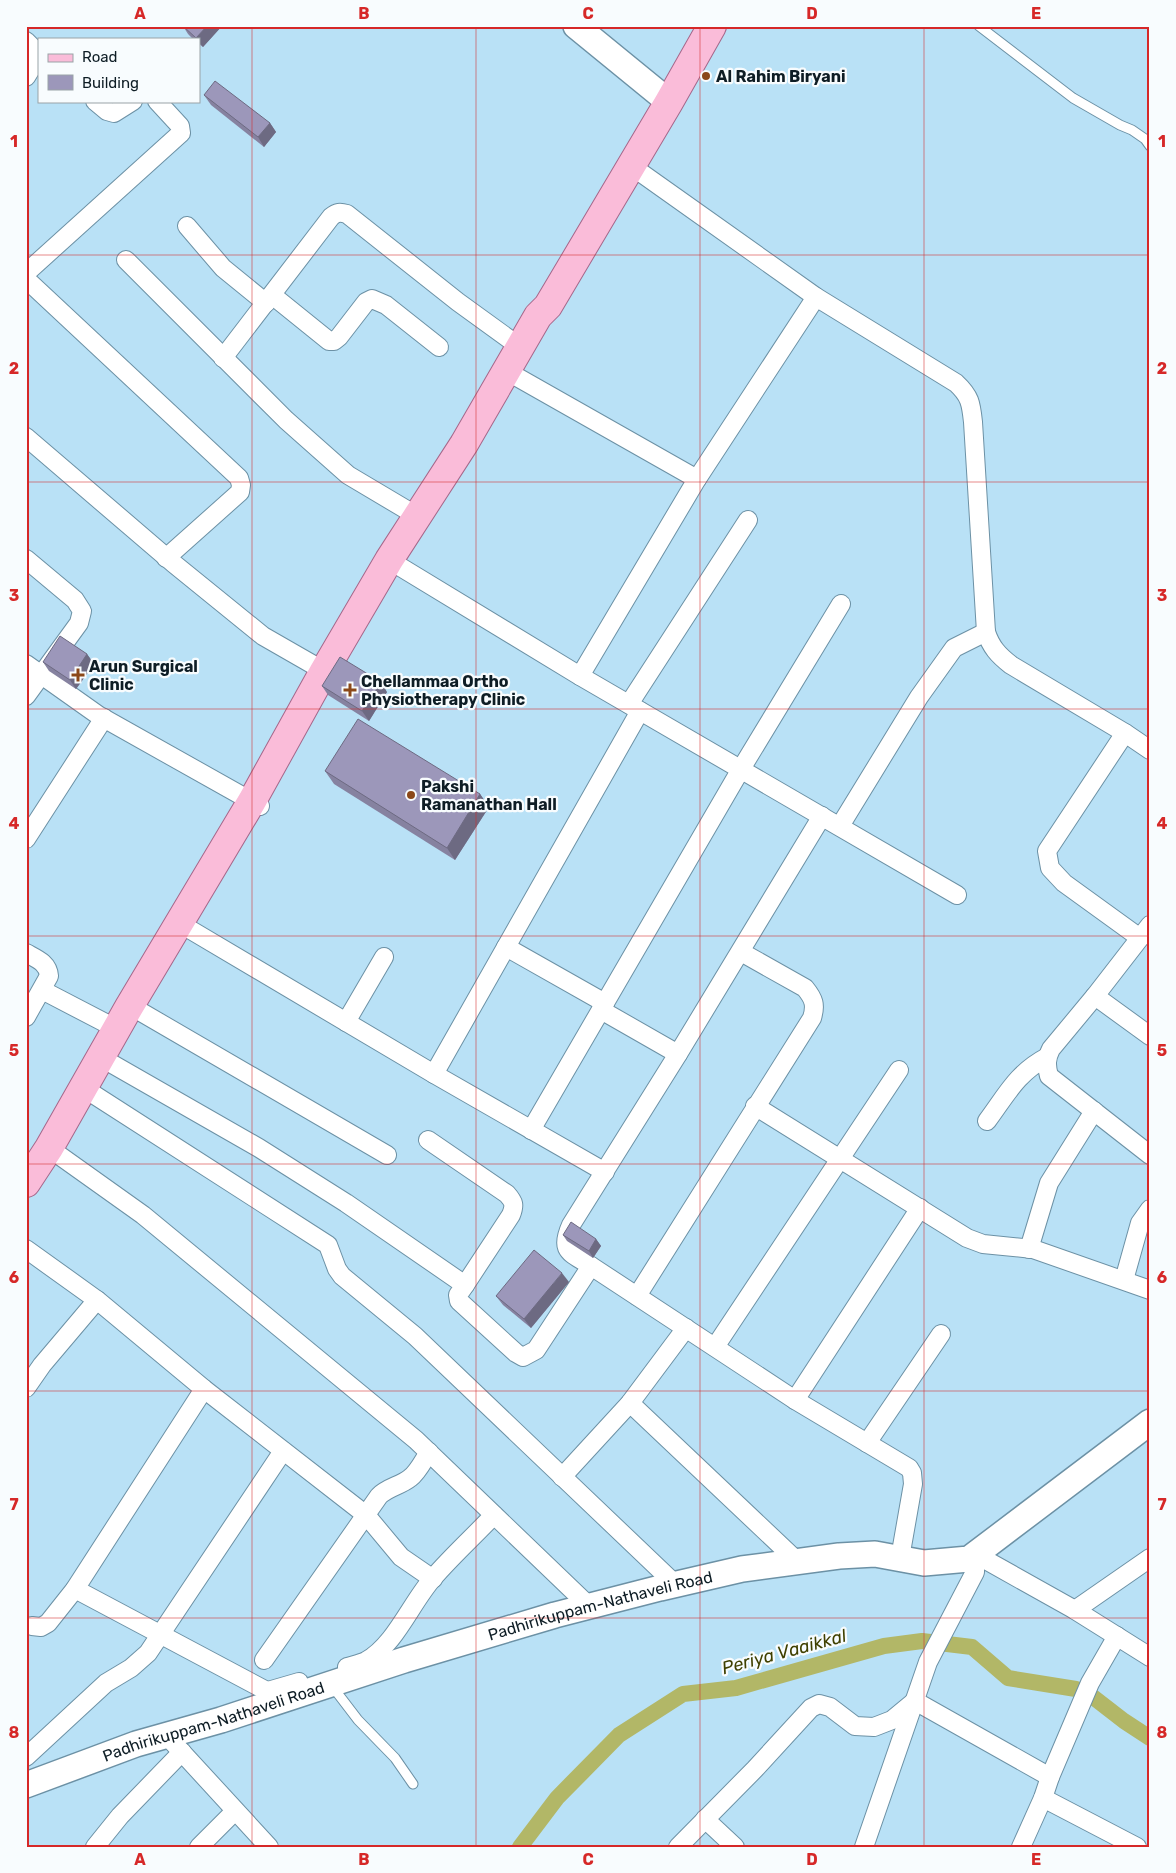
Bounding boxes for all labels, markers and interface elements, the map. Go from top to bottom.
text: A [134,4,146,23]
text: B [358,4,370,23]
text: C [582,4,594,23]
text: D [806,4,818,23]
text: E [1031,4,1041,23]
legend [38,38,200,102]
text: Road [82,48,118,66]
place label: Al Rahim Biryani [716,67,846,86]
marker: Al Rahim Biryani [700,70,712,82]
text: Building [82,74,139,92]
text: 1 [10,132,18,151]
text: 1 [1158,132,1166,151]
text: 2 [9,359,19,378]
text: 2 [1157,359,1167,378]
text: 3 [9,586,19,605]
text: 3 [1157,586,1167,605]
place label: Arun Surgical Clinic [89,657,198,694]
marker: Arun Surgical Clinic [71,668,85,682]
place label: Chellammaa Ortho Physiotherapy Clinic [361,672,525,709]
marker: Chellammaa Ortho Physiotherapy Clinic [343,683,357,697]
place label: Pakshi Ramanathan Hall [421,777,557,814]
marker: Pakshi Ramanathan Hall [405,789,417,801]
text: 4 [9,814,20,833]
text: 4 [1157,814,1168,833]
text: 5 [9,1041,19,1060]
text: 5 [1157,1041,1167,1060]
text: 6 [9,1268,19,1287]
text: 6 [1157,1268,1167,1287]
text: 7 [9,1495,19,1514]
text: 7 [1157,1495,1167,1514]
street label: Padhirikuppam-Nathaveli Road [486,1567,714,1644]
water label: Periya Vaaikkal [719,1625,849,1679]
street label: Padhirikuppam-Nathaveli Road [100,1678,327,1766]
text: 8 [9,1723,20,1742]
text: 8 [1157,1723,1168,1742]
text: A [134,1850,146,1869]
text: B [358,1850,370,1869]
text: C [582,1850,594,1869]
text: D [806,1850,818,1869]
text: E [1031,1850,1041,1869]

